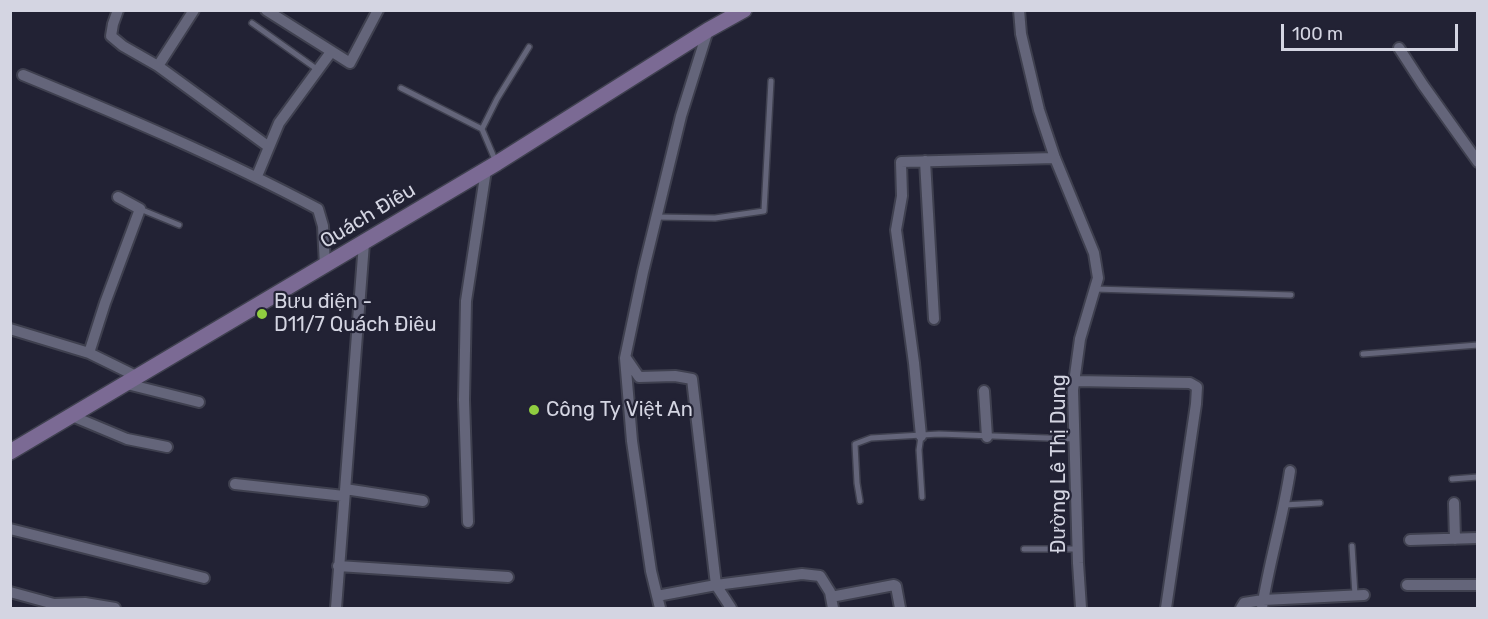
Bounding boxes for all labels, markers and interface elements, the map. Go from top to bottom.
scale bar [1284,12,1461,50]
text: 100 m [1292,23,1343,45]
street label: Quách Điêu [316,178,420,254]
place label: Bưu điện - D11/7 Quách Điêu [274,290,436,337]
marker: Bưu điện - D11/7 Quách Điêu [255,307,269,321]
street label: Đường Lê Thị Dung [1047,374,1071,554]
place label: Công Ty Việt An [546,398,693,422]
marker: Công Ty Việt An [527,403,541,417]

